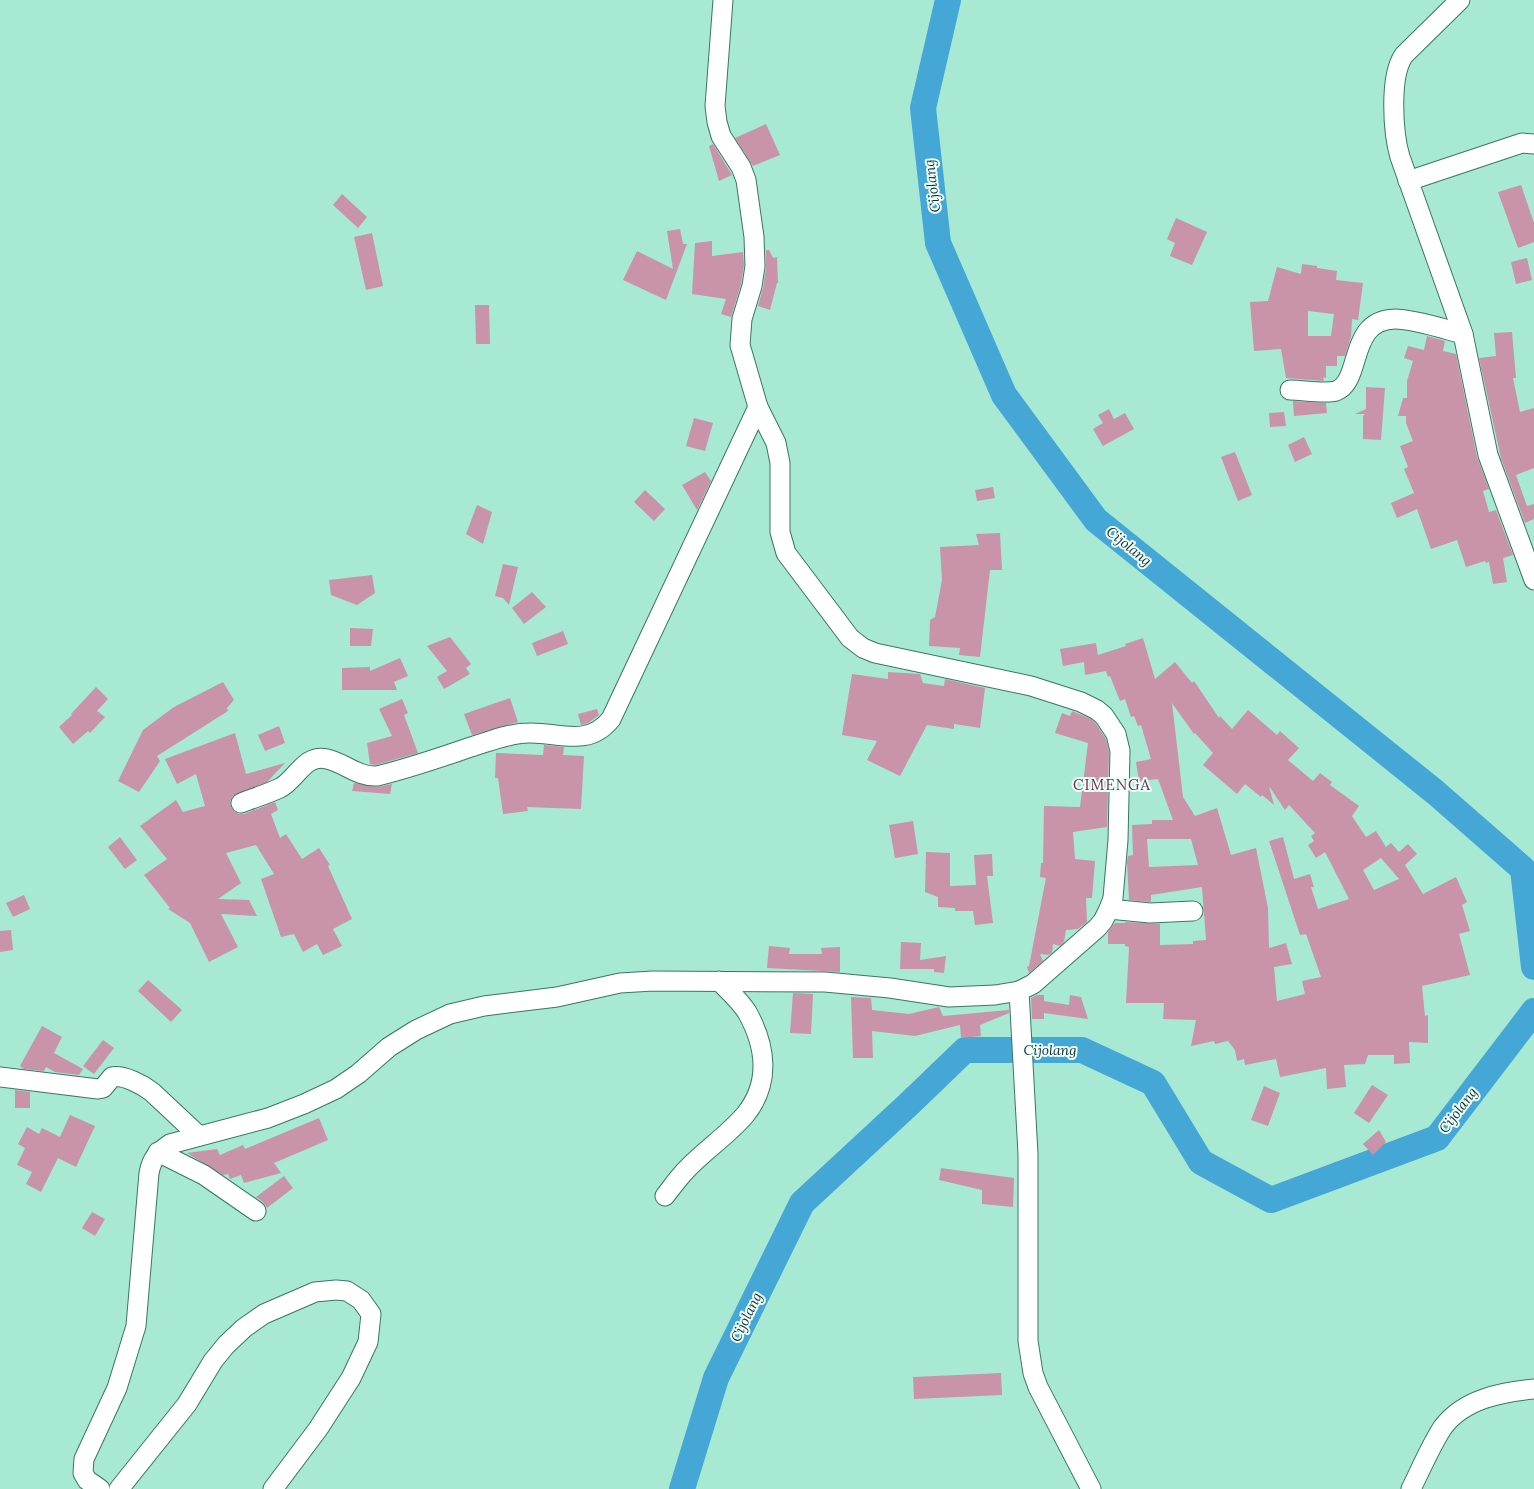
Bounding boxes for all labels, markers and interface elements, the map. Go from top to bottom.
water label: Cijolang [920,159,944,213]
water label: Cijolang [1103,522,1155,570]
district label: CIMENGA [1073,775,1151,794]
water label: Cijolang [1024,1041,1076,1059]
water label: Cijolang [1435,1083,1481,1137]
water label: Cijolang [726,1289,766,1345]

